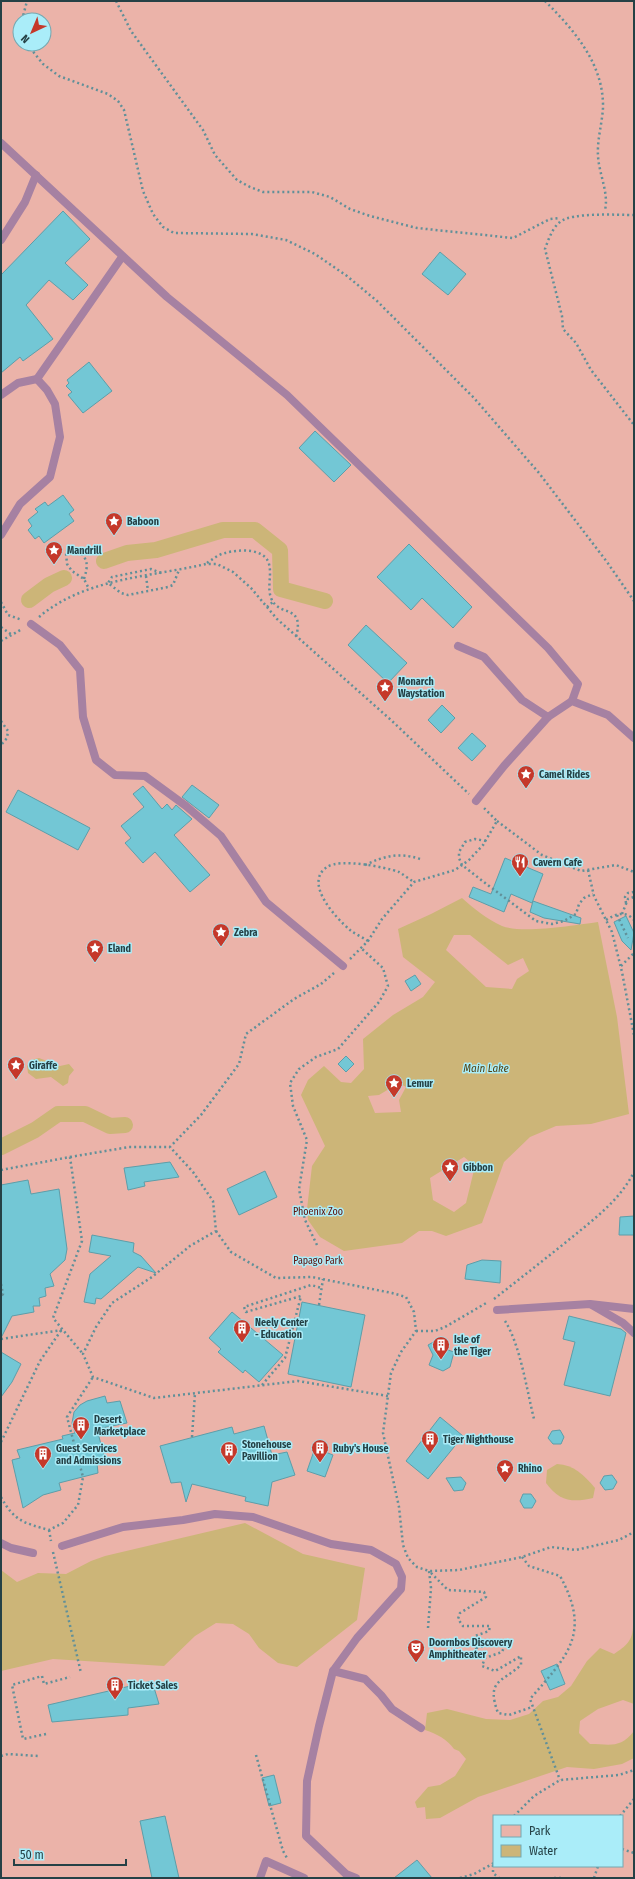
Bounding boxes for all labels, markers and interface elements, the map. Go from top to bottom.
north arrow [12,12,52,52]
text: N [19,32,32,46]
place icon: Baboon [104,511,124,536]
place label: Baboon [127,516,159,528]
place icon: Mandrill [44,540,64,565]
place label: Mandrill [67,545,102,557]
place label: Monarch Waystation [398,676,444,700]
place icon: Monarch Waystation [375,677,395,702]
place icon: Camel Rides [516,764,536,789]
place label: Camel Rides [539,769,590,781]
restaurant icon: Cavern Cafe [510,852,530,877]
place label: Cavern Cafe [533,857,582,869]
place icon: Zebra [211,922,231,947]
place label: Zebra [234,927,258,939]
place icon: Eland [85,938,105,963]
place label: Eland [108,943,131,955]
place icon: Giraffe [6,1055,26,1080]
place label: Giraffe [29,1060,57,1072]
water label: Main Lake [463,1062,509,1075]
place icon: Lemur [384,1073,404,1098]
place label: Lemur [407,1078,433,1090]
place icon: Gibbon [440,1157,460,1182]
place label: Gibbon [463,1162,493,1174]
park label: Phoenix Zoo [293,1206,343,1218]
park label: Papago Park [293,1255,343,1267]
place label: Neely Center - Education [255,1317,308,1341]
building icon: Neely Center - Education [232,1318,252,1343]
place label: Isle of the Tiger [454,1334,491,1358]
building icon: Isle of the Tiger [431,1335,451,1360]
place label: Desert Marketplace [94,1414,146,1438]
building icon: Desert Marketplace [71,1415,91,1440]
building icon: Tiger Nighthouse [420,1429,440,1454]
place label: Tiger Nighthouse [443,1434,514,1446]
building icon: Ruby's House [310,1438,330,1463]
place label: Stonehouse Pavillion [242,1439,291,1463]
building icon: Stonehouse Pavillion [219,1440,239,1465]
place label: Guest Services and Admissions [56,1443,122,1467]
place label: Ruby's House [333,1443,389,1455]
building icon: Guest Services and Admissions [33,1444,53,1469]
place icon: Rhino [495,1458,515,1483]
place label: Rhino [518,1463,543,1475]
place label: Doornbos Discovery Amphitheater [428,1637,512,1661]
theatre icon: Doornbos Discovery Amphitheater [406,1638,426,1663]
building icon: Ticket Sales [105,1675,125,1700]
place label: Ticket Sales [128,1680,178,1692]
legend [493,1815,623,1867]
text: Park [529,1824,551,1838]
scale bar [14,1841,126,1867]
text: Water [529,1844,558,1858]
text: 50 m [20,1848,44,1862]

